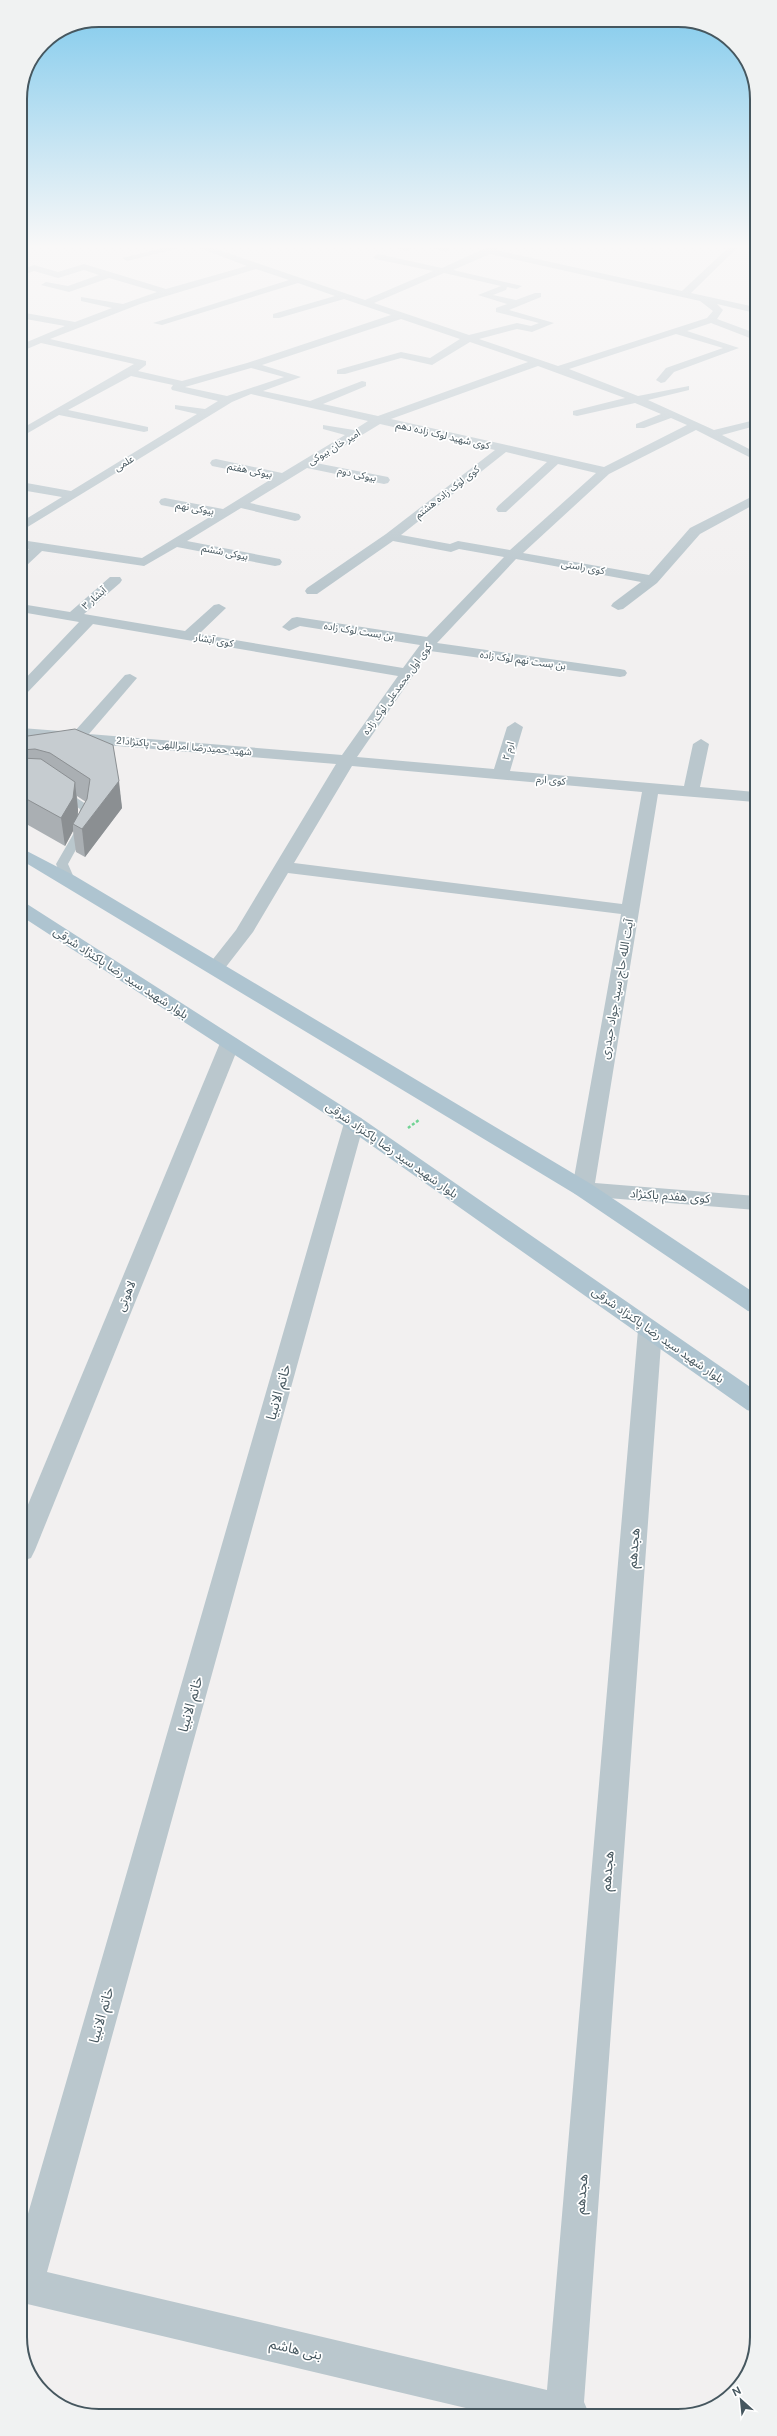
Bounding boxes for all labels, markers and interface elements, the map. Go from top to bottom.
street label: کوی شهید لوک زاده دهم [395,418,492,453]
street label: امیر خان بیوکی [305,426,363,468]
street label: علمی [112,452,136,474]
street label: بیوکی هفتم [226,459,274,482]
street label: کوی لوک زاده هشتم [412,462,483,522]
street label: بیوکی دوم [336,464,378,486]
street label: بیوکی نهم [175,498,215,519]
street label: بیوکی ششم [200,541,250,564]
street label: کوی راستی [560,557,607,577]
street label: آبشار ۳ [79,583,110,612]
street label: بن بست لوک زاده [323,619,395,643]
street label: کوی آبشار [193,630,235,650]
street label: کوی اول محمدعلی لوک زاده [360,640,435,737]
street label: بن بست نهم لوک زاده [479,648,567,674]
street label: شهید حمیدرضا امراللهی- پاکنژاد21 [116,734,253,759]
street label: ارم ۲ [499,740,519,763]
street label: کوی ارم [536,772,567,790]
street label: آیت الله حاج سید جواد حیدری [597,917,638,1061]
street label: بلوار شهید سید رضا پاکنژاد شرقی [50,923,192,1023]
street label: بلوار شهید سید رضا پاکنژاد شرقی [323,1098,461,1202]
street label: کوی هفدم پاکنژاد [629,1185,712,1208]
street label: لاهوتی [113,1278,139,1314]
street label: بلوار شهید سید رضا پاکنژاد شرقی [589,1283,727,1387]
street label: خاتم الانبیا [261,1362,296,1423]
street label: هجدهم [622,1527,646,1569]
street label: خاتم الانبیا [173,1674,208,1735]
street label: هجدهم [596,1850,620,1892]
street label: خاتم الانبیا [84,1985,119,2046]
street label: هجدهم [570,2173,594,2215]
street label: بنی هاشم [267,2334,324,2366]
north arrow [721,2380,761,2420]
text: N [730,2383,743,2399]

